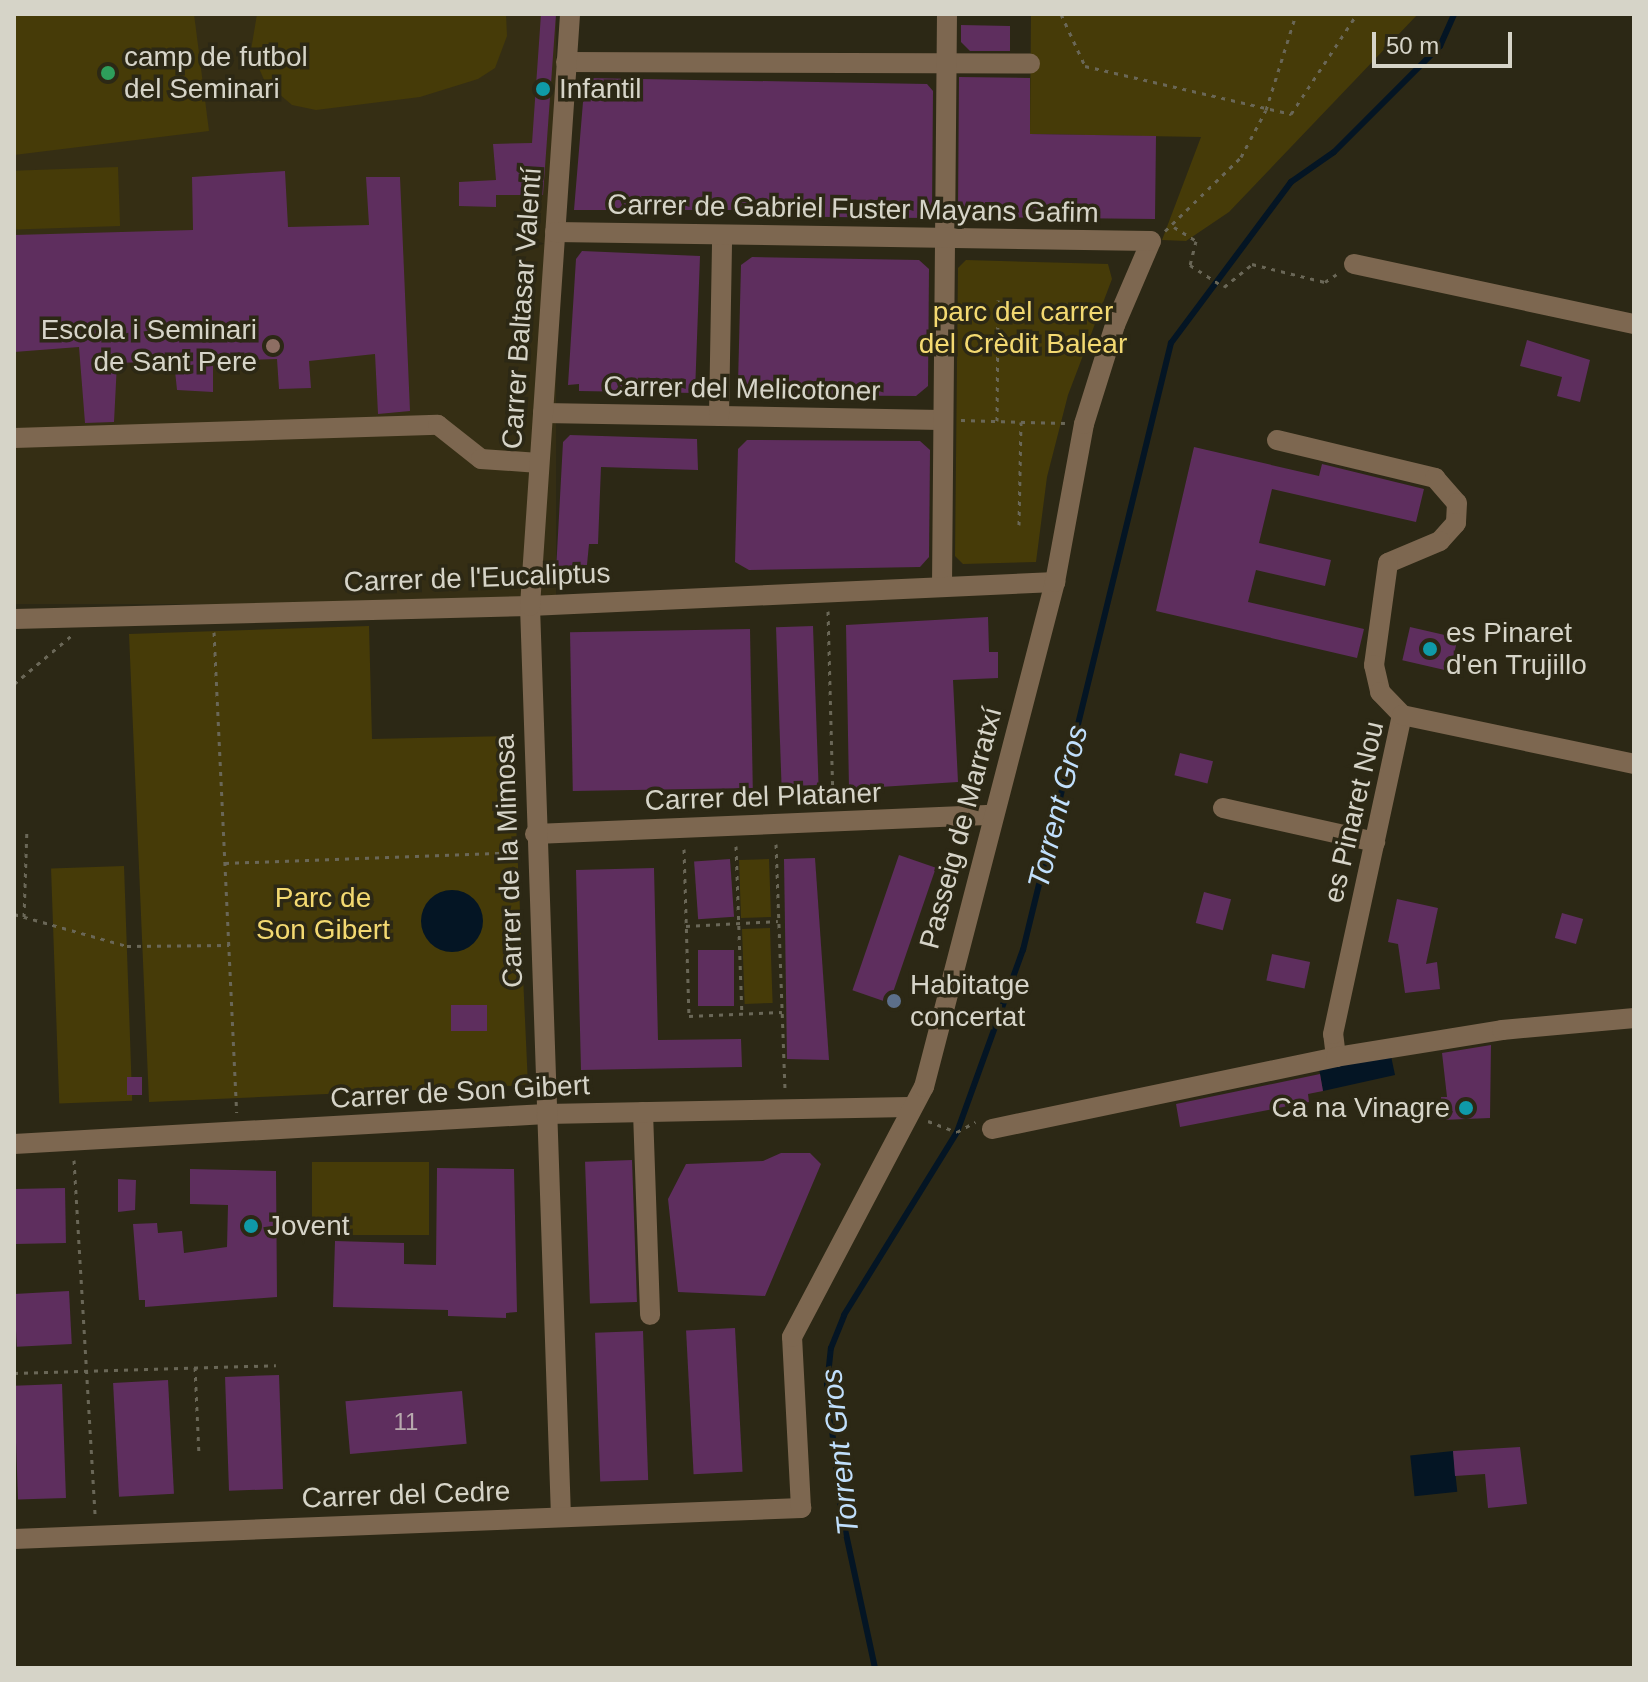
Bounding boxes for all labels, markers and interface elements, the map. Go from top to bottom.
scale bar [1376,16,1516,66]
text: 50 m [1386,32,1439,59]
place label: camp de futbol del Seminari [124,40,308,106]
marker: camp de futbol del Seminari [99,64,117,82]
place label: Infantil [559,72,641,106]
marker: Infantil [534,80,552,98]
street label: Carrer Baltasar Valentí [495,166,549,450]
street label: Carrer de Gabriel Fuster Mayans Gafim [607,188,1099,230]
park label: parc del carrer del Crèdit Balear [919,295,1127,361]
place label: Escola i Seminari de Sant Pere [41,313,257,379]
marker: Escola i Seminari de Sant Pere [264,337,282,355]
street label: Carrer del Melicotoner [603,370,881,408]
street label: Carrer de l'Eucaliptus [343,557,611,599]
place label: es Pinaret d'en Trujillo [1446,616,1587,682]
marker: es Pinaret d'en Trujillo [1421,640,1439,658]
street label: Passeig de Marratxí [913,703,1009,953]
street label: es Pinaret Nou [1317,718,1391,906]
water label: Torrent Gros [1020,721,1096,893]
street label: Carrer de la Mimosa [488,734,530,988]
street label: Carrer del Plataner [644,776,882,818]
park label: Parc de Son Gibert [256,881,390,947]
place label: Habitatge concertat [910,968,1030,1034]
marker: Habitatge concertat [885,992,903,1010]
street label: Carrer de Son Gibert [329,1068,591,1116]
place label: Ca na Vinagre [1272,1091,1450,1125]
marker: Ca na Vinagre [1457,1099,1475,1117]
place label: Jovent [267,1209,349,1243]
marker: Jovent [242,1217,260,1235]
water label: Torrent Gros [813,1367,867,1537]
house number: 11 [394,1408,418,1436]
street label: Carrer del Cedre [301,1475,511,1515]

